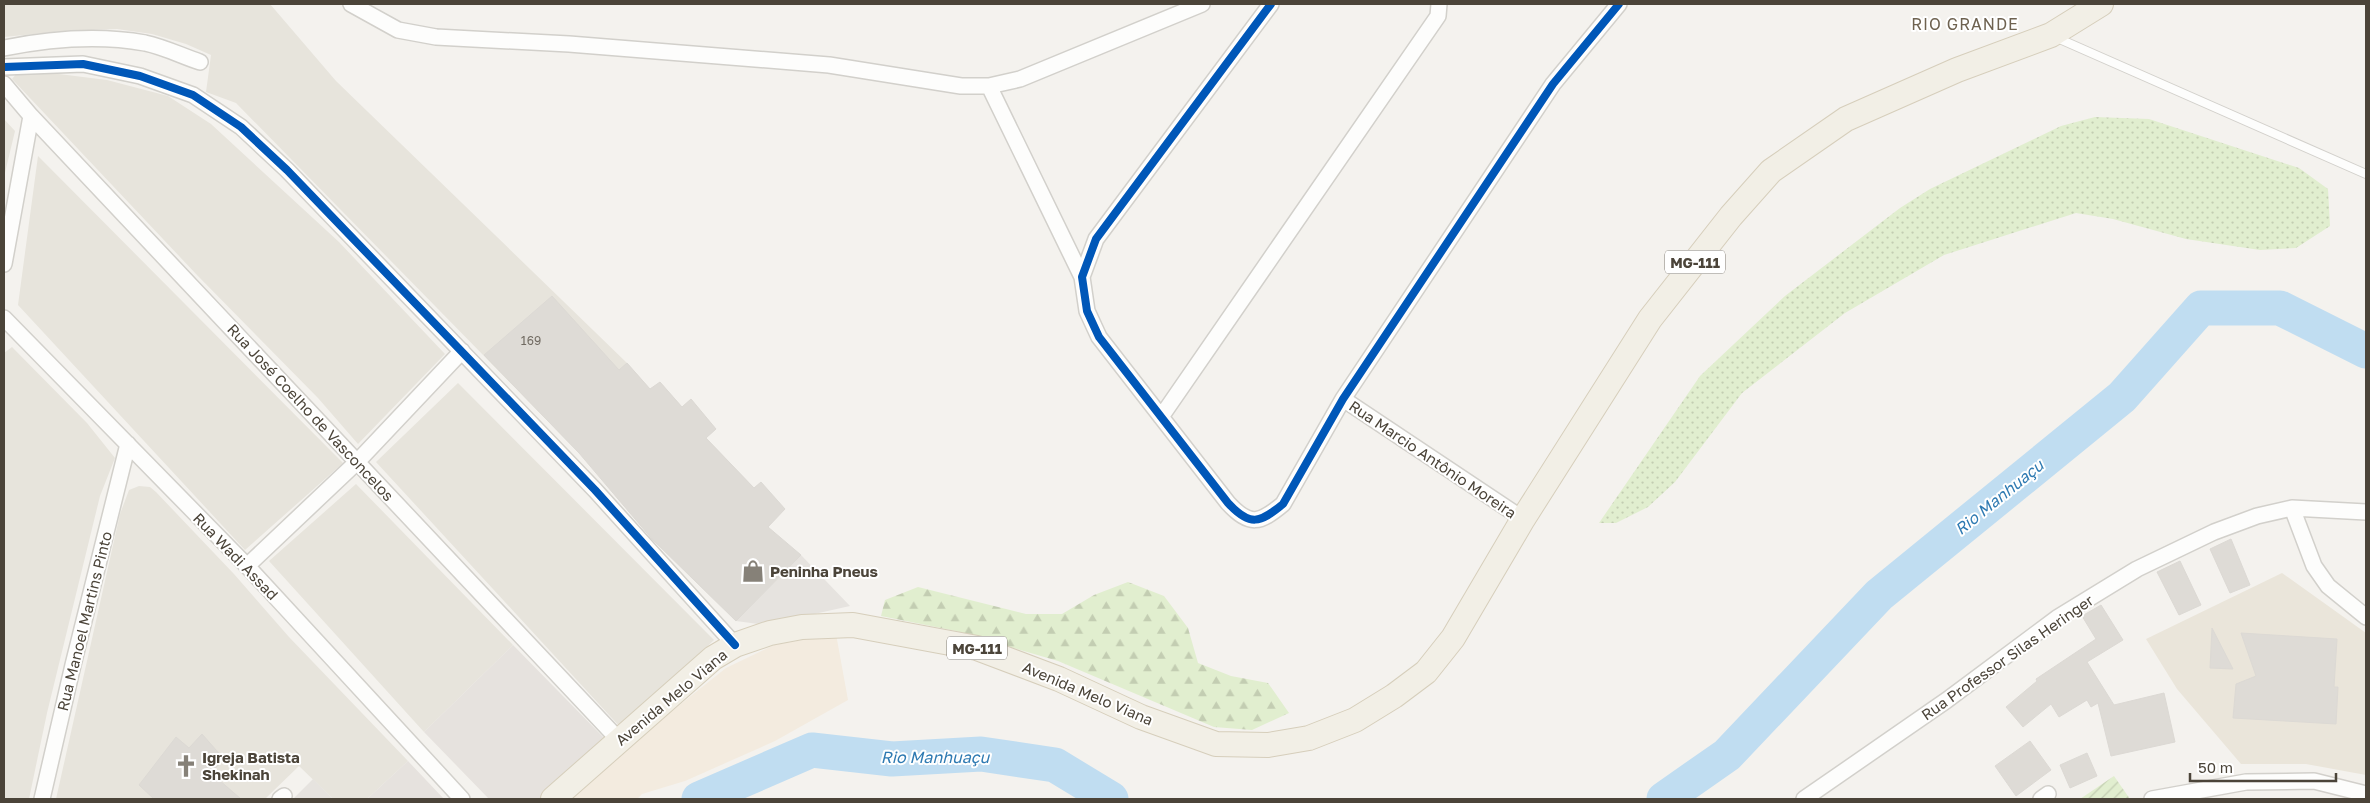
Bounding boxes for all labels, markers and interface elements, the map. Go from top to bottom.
district label: RIO GRANDE [1911,14,2019,34]
road number: MG-111 [1665,250,1725,274]
street label: Rua José Coelho de Vasconcelos [224,320,398,504]
house number: 169 [521,333,541,348]
street label: Rua Marcio Antônio Moreira [1346,396,1520,522]
water label: Rio Manhuaçu [1951,454,2048,539]
street label: Rua Wadi Assad [190,509,282,603]
street label: Rua Manoel Martins Pinto [53,529,115,713]
shop icon: Peninha Pneus [740,558,766,584]
place label: Peninha Pneus [770,562,878,580]
street label: Rua Professor Silas Heringer [1918,591,2097,723]
road number: MG-111 [947,636,1007,660]
street label: Avenida Melo Viana [612,645,730,749]
street label: Avenida Melo Viana [1020,657,1156,729]
water label: Rio Manhuaçu [881,747,991,767]
place label: Igreja Batista Shekinah [202,748,300,783]
scale bar [2190,750,2336,782]
church icon: Igreja Batista Shekinah [173,753,199,779]
text: 50 m [2198,758,2233,776]

